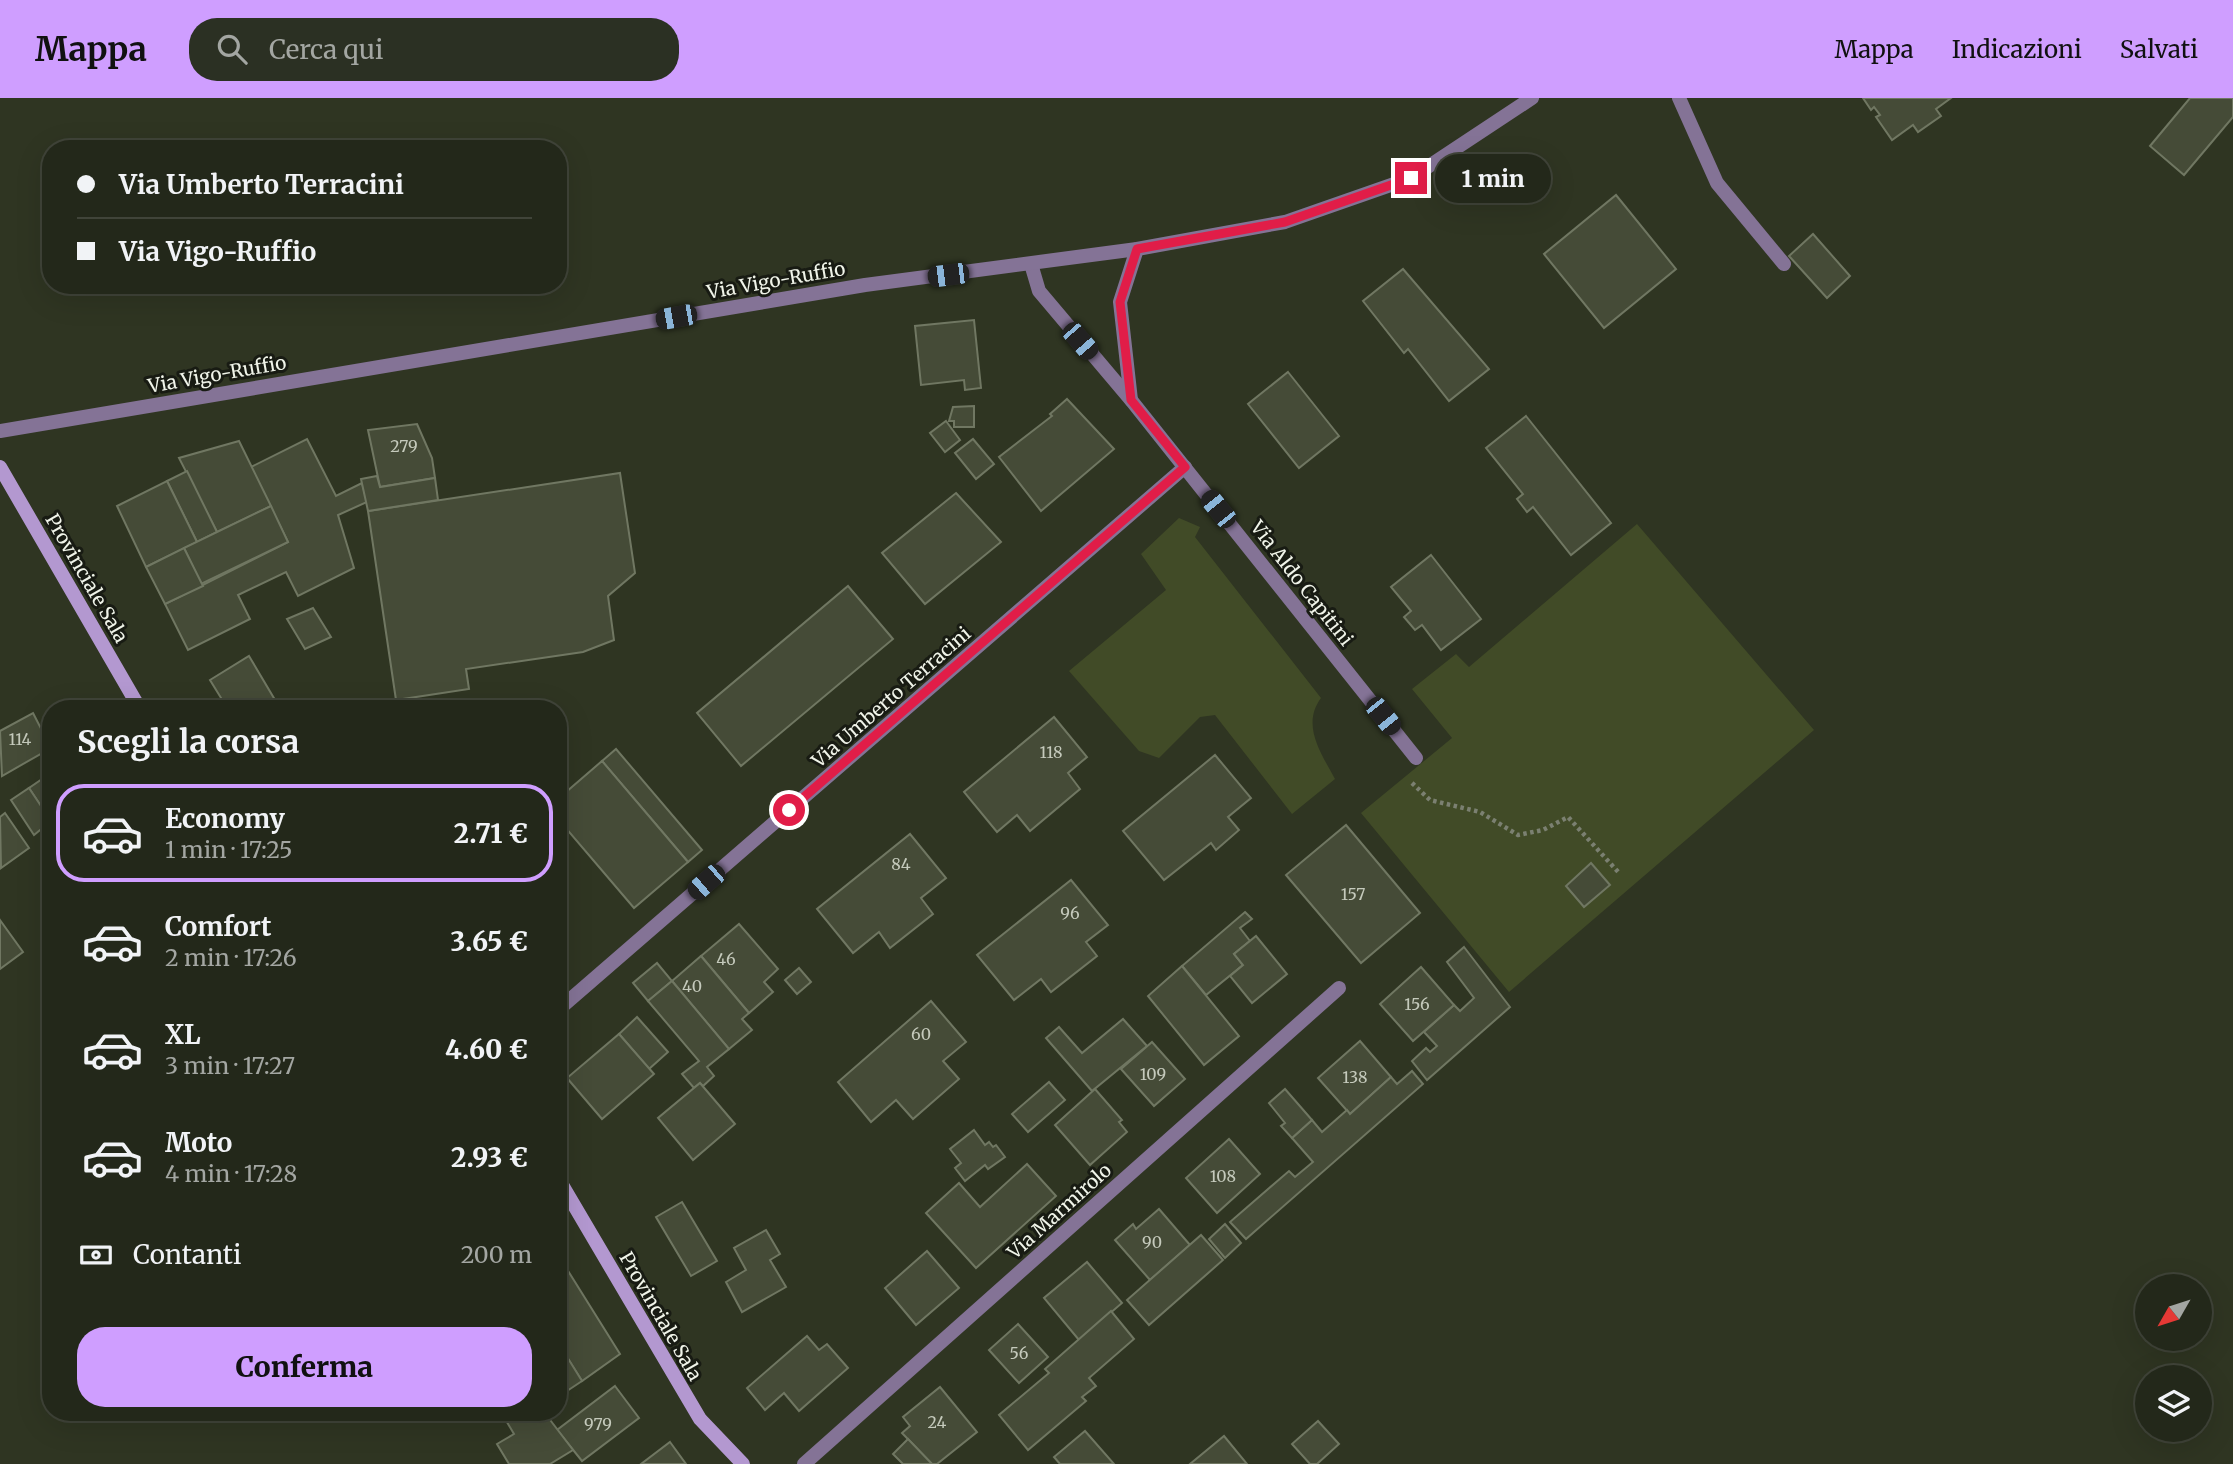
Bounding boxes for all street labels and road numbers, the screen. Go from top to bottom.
street label: Via Vigo-Ruffio [704,256,847,304]
street label: Via Vigo-Ruffio [145,350,288,398]
street label: Provinciale Sala [40,509,134,647]
street label: Via Aldo Capitini [1245,515,1358,650]
street label: Via Umberto Terracini [806,621,975,773]
street label: Via Marmirolo [1001,1158,1116,1265]
street label: Provinciale Sala [614,1247,708,1385]

